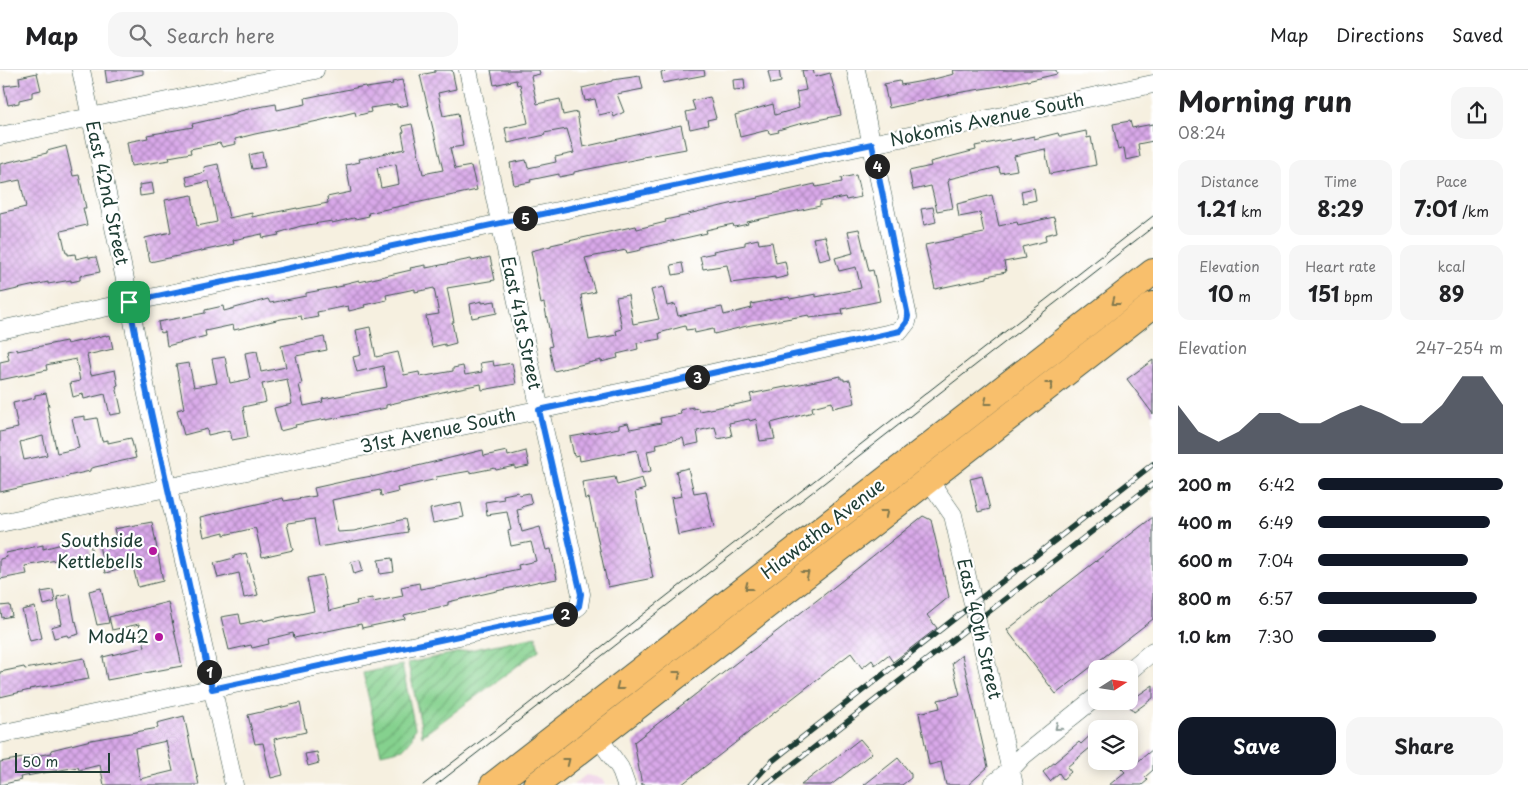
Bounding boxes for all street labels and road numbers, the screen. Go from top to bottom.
street label: Nokomis Avenue South [887,85,1086,152]
street label: East 42nd Street [80,118,137,267]
street label: East 41st Street [495,254,550,392]
street label: 31st Avenue South [357,400,518,459]
street label: Hiawatha Avenue [754,471,890,585]
street label: East 40th Street [951,556,1010,702]

